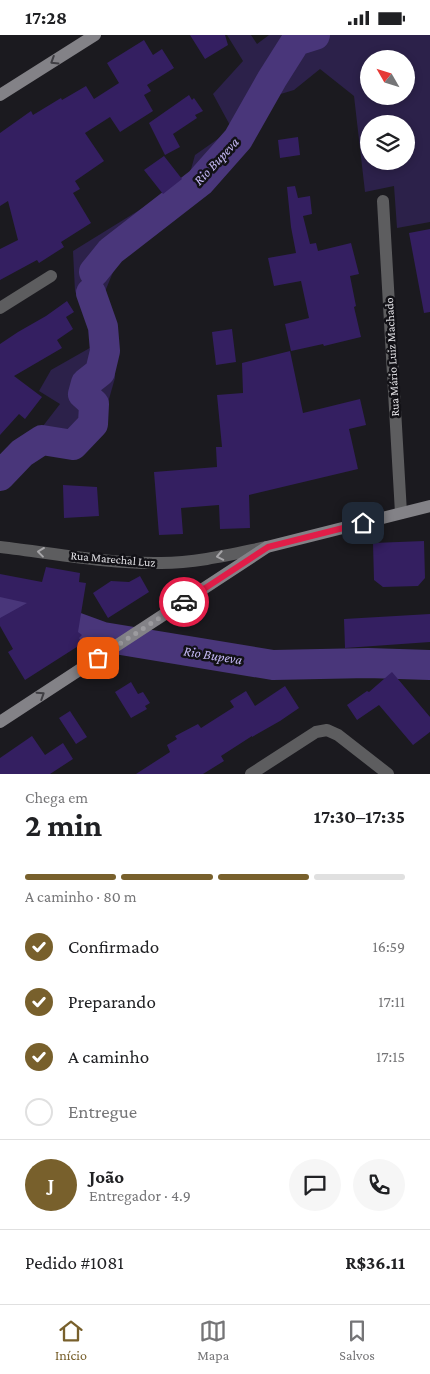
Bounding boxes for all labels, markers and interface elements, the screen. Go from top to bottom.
text: 17:28 [25,7,67,28]
north arrow [360,50,415,105]
map controls [360,50,415,170]
one-way arrow [51,55,60,64]
button: layers [360,115,415,170]
water label: Rio Bupeva [190,134,242,188]
street label: Rua Mário Luiz Machado [382,297,402,417]
pin [342,502,384,544]
icon: home [349,509,377,537]
one-way arrow [36,547,44,558]
street label: Rua Marechal Luz [70,548,156,570]
one-way arrow [215,551,224,561]
courier [159,577,209,627]
icon: car [170,588,198,616]
pin [77,637,119,679]
water label: Rio Bupeva [183,642,244,668]
icon: bag [84,644,112,672]
one-way arrow [35,692,44,702]
text: Chega em [25,789,88,806]
text: 17:30–17:35 [314,806,405,827]
text: 2 min [25,807,102,843]
text: A caminho · 80 m [25,888,137,905]
icon: check [25,933,53,961]
text: Confirmado [68,936,159,957]
text: 16:59 [372,938,405,955]
icon: check [25,988,53,1016]
text: Preparando [68,991,156,1012]
text: 17:11 [378,993,405,1010]
icon: check [25,1043,53,1071]
text: A caminho [68,1046,149,1067]
text: 17:15 [376,1048,405,1065]
text: Entregue [68,1101,137,1122]
button: chat [289,1159,341,1211]
button: phone [353,1159,405,1211]
text: João [89,1166,124,1187]
text: J [48,1174,54,1195]
text: Entregador · 4.9 [89,1187,191,1204]
text: Pedido #1081 [25,1252,124,1273]
text: R$36.11 [345,1252,405,1273]
tab: Início [55,1317,87,1363]
tab: Mapa [197,1317,229,1363]
tab: Salvos [339,1317,375,1363]

